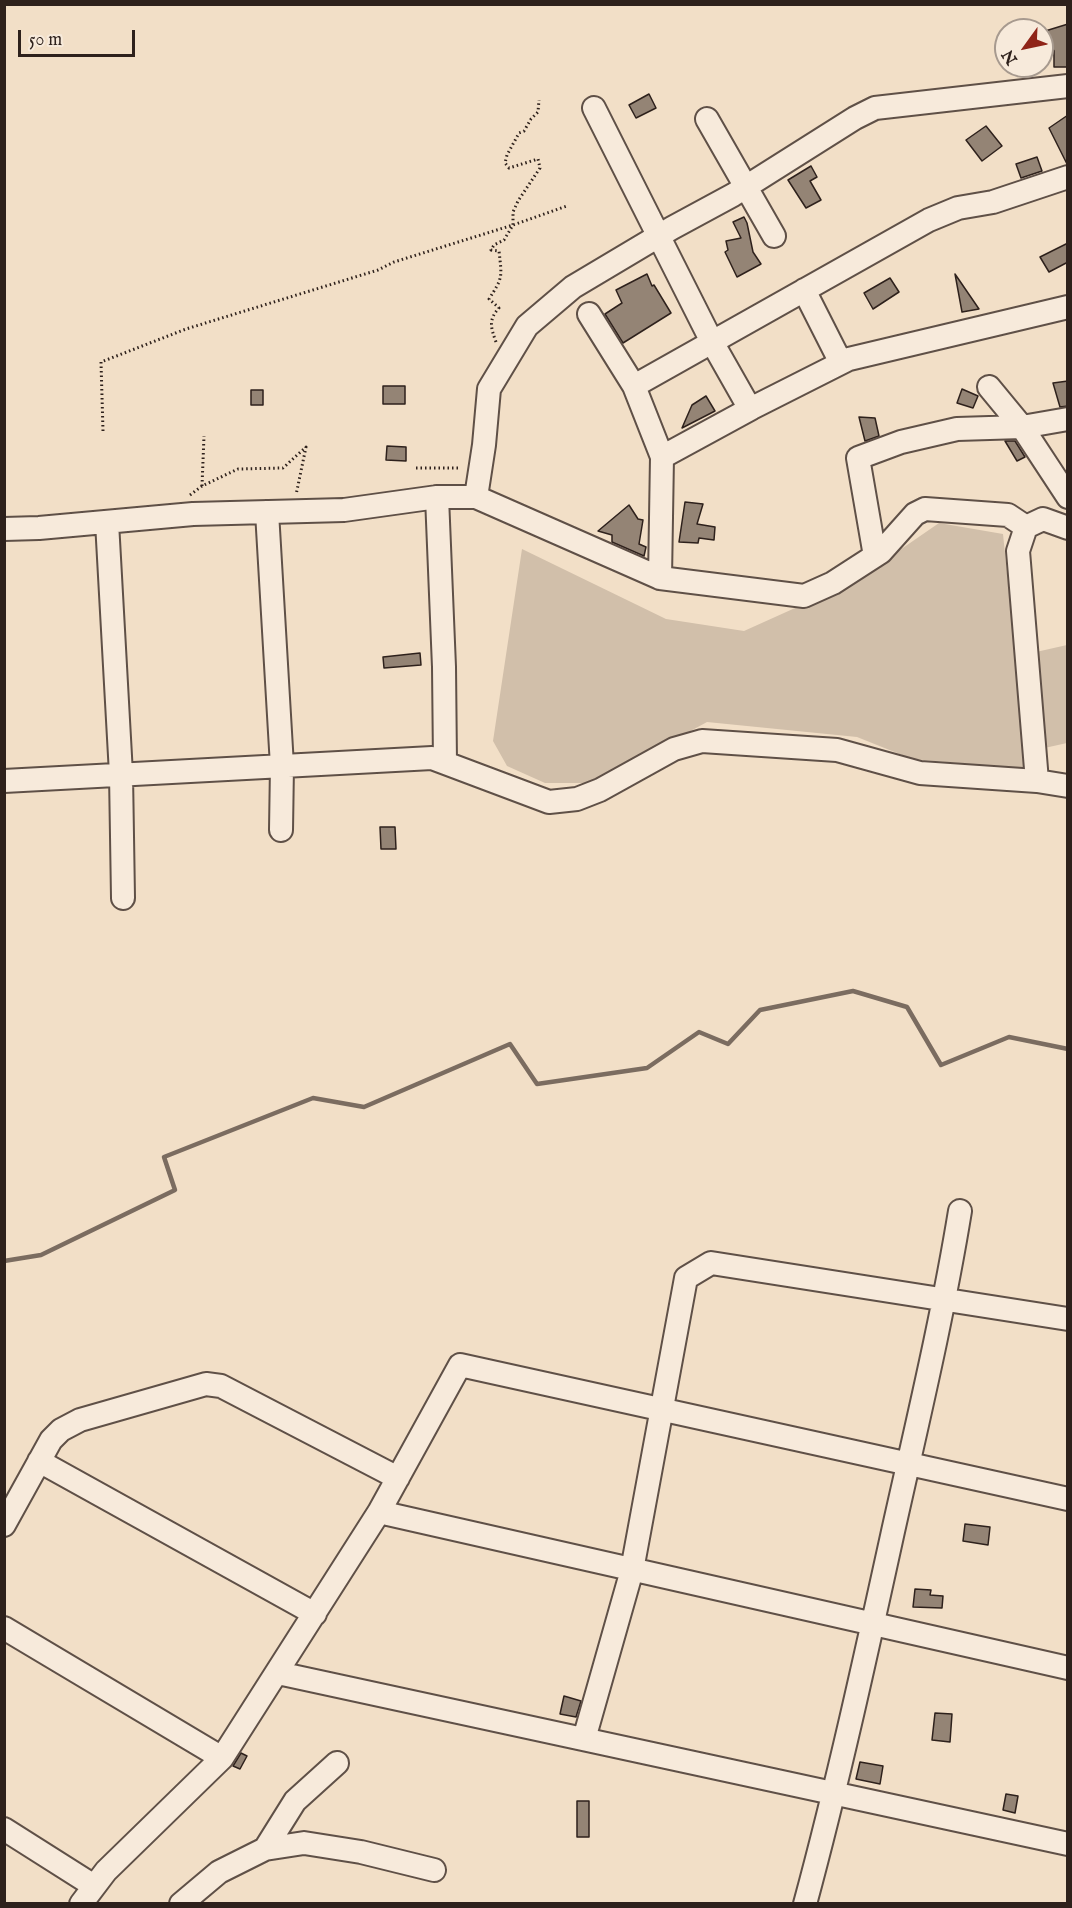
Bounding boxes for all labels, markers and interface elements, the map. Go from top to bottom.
scale bar [21,18,138,56]
north arrow [994,18,1054,78]
text: 50 m [29,29,62,52]
text: N [998,45,1023,68]

